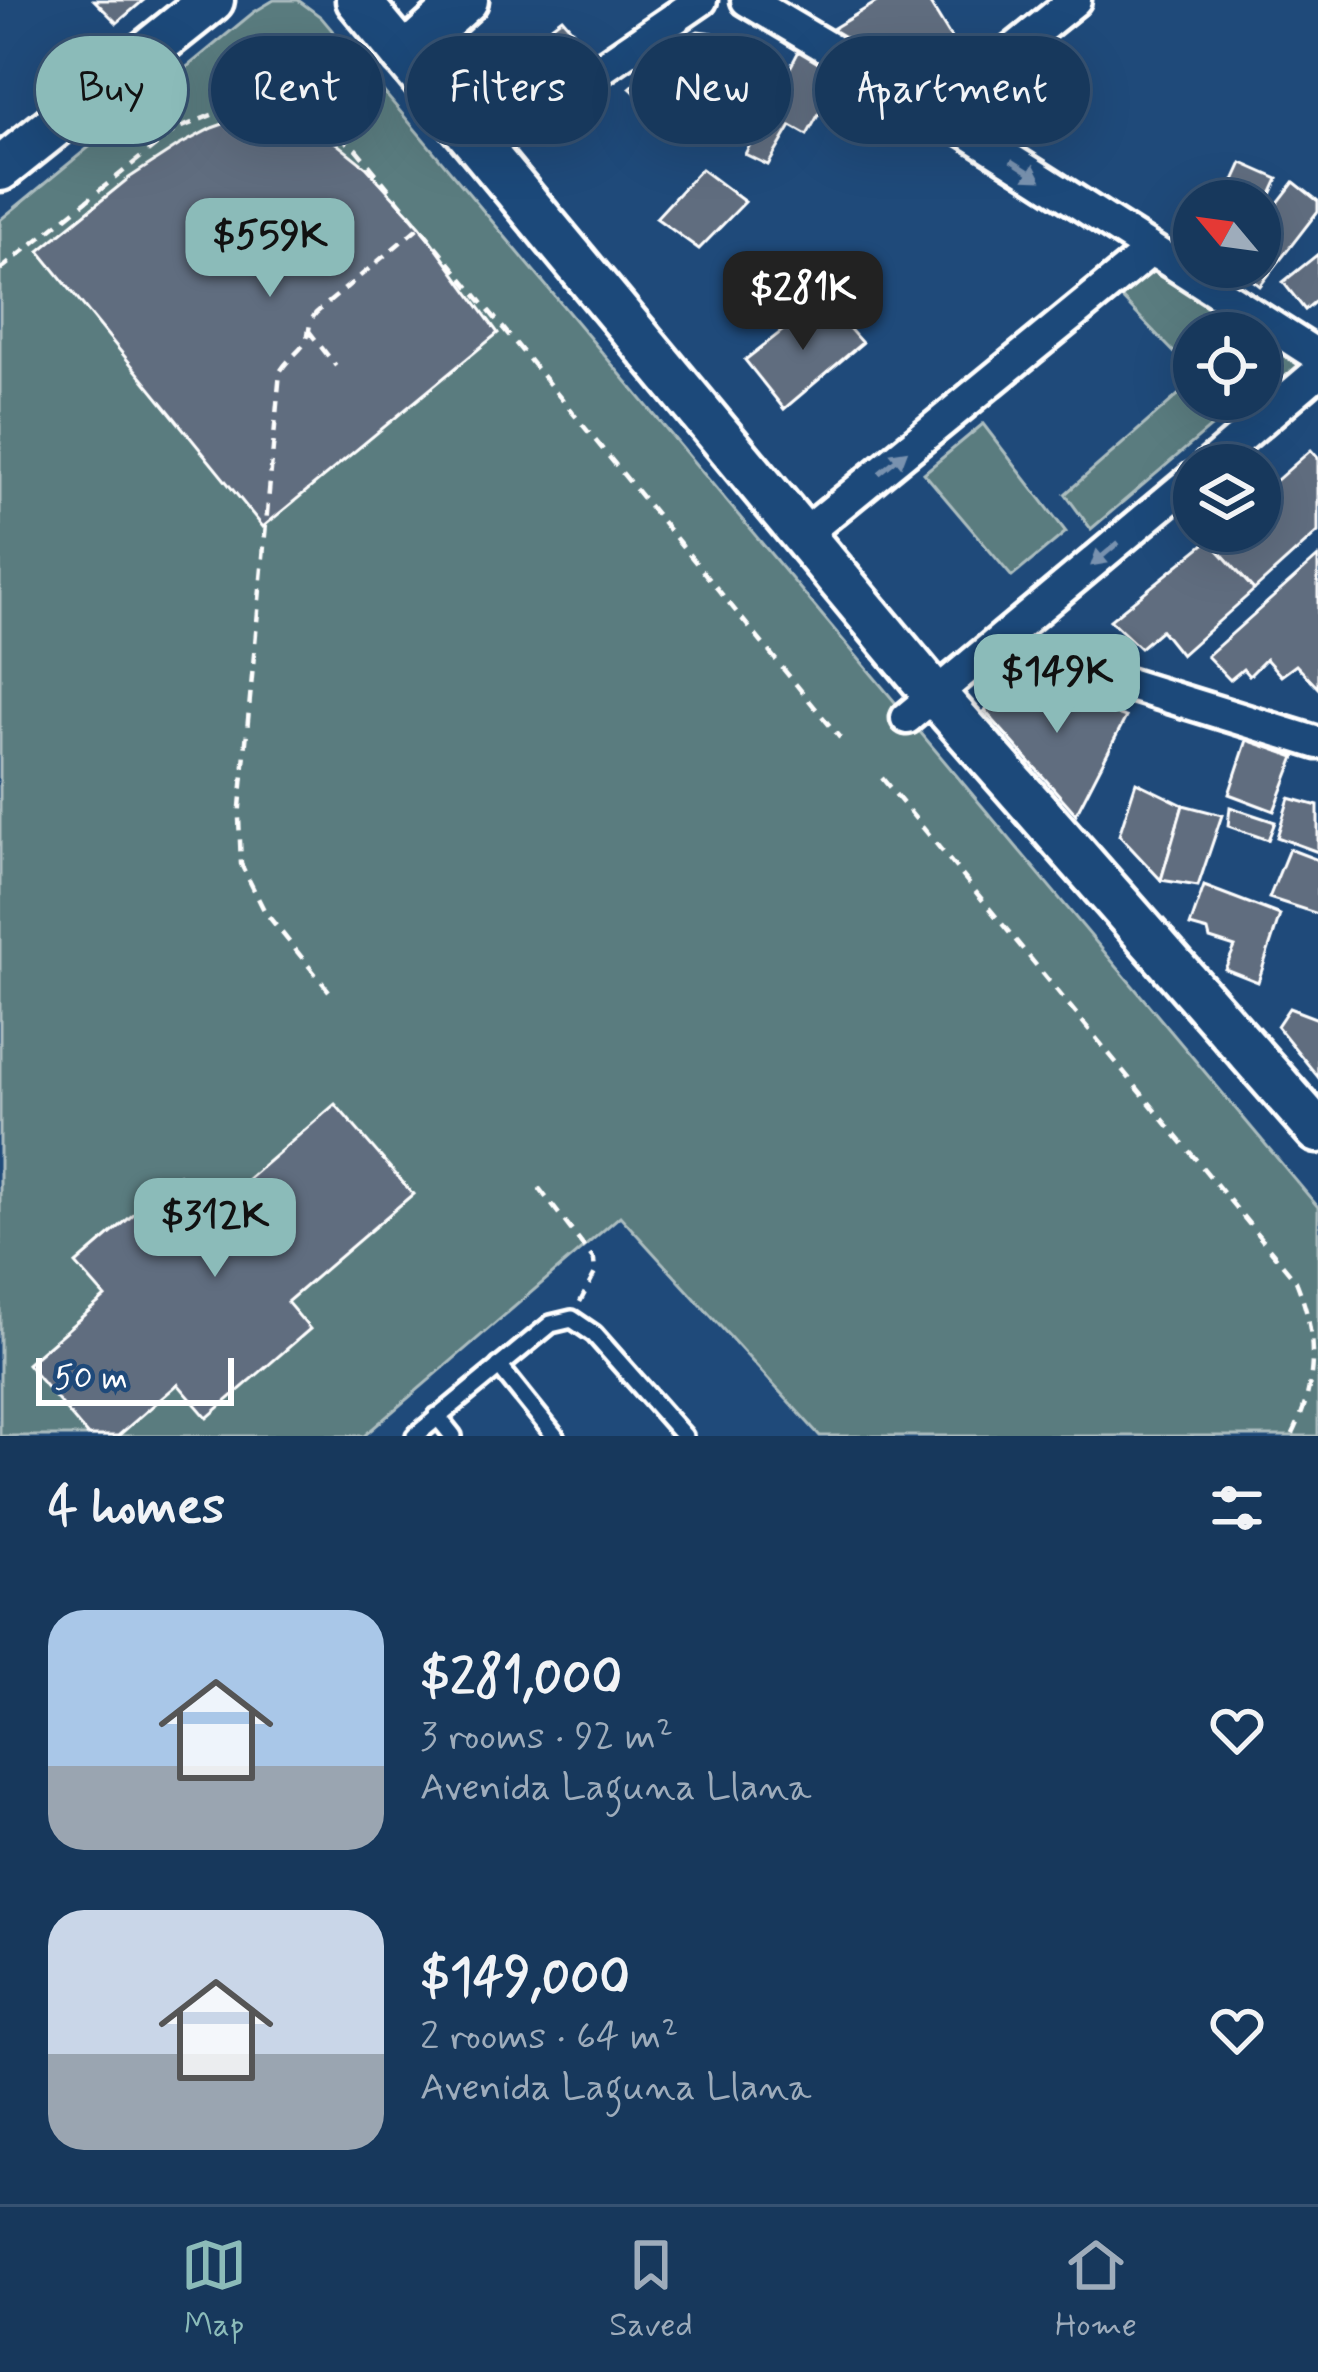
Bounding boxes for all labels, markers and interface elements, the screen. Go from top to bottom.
chip: Buy [36,36,187,144]
chip: Rent [211,36,383,144]
chip: Filters [407,36,608,144]
chip: New [632,36,791,144]
chip: Apartment [815,36,1090,144]
one-way arrow [1009,159,1042,181]
north arrow [1173,180,1281,288]
map controls [1173,180,1281,552]
pin: $559K [186,198,354,300]
text: $559K [212,211,328,262]
pin: $281K [719,251,887,353]
text: $281K [750,264,856,315]
button: locate [1173,312,1281,420]
button: layers [1173,444,1281,552]
one-way arrow [877,449,908,475]
one-way arrow [1090,540,1120,566]
pin: $149K [973,634,1141,736]
text: $149K [1001,647,1113,698]
pin: $312K [131,1178,299,1280]
text: $312K [161,1191,269,1242]
scale bar [36,1352,234,1405]
text: 50 m [54,1357,128,1401]
text: 4 homes [48,1475,225,1541]
icon: filters [1204,1475,1270,1541]
text: $281,000 [420,1646,622,1712]
icon: home [144,1658,288,1802]
icon: heart [1204,1697,1270,1763]
text: 3 rooms · 92 m² [420,1712,673,1763]
text: Avenida Laguna Llana [420,1763,811,1814]
text: $149,000 [420,1946,630,2012]
icon: home [144,1958,288,2102]
icon: heart [1204,1997,1270,2063]
text: 2 rooms · 64 m² [420,2012,678,2063]
text: Avenida Laguna Llana [420,2063,811,2114]
tab: Map [181,2232,247,2348]
tab: Saved [609,2232,693,2348]
tab: Home [1055,2232,1137,2348]

